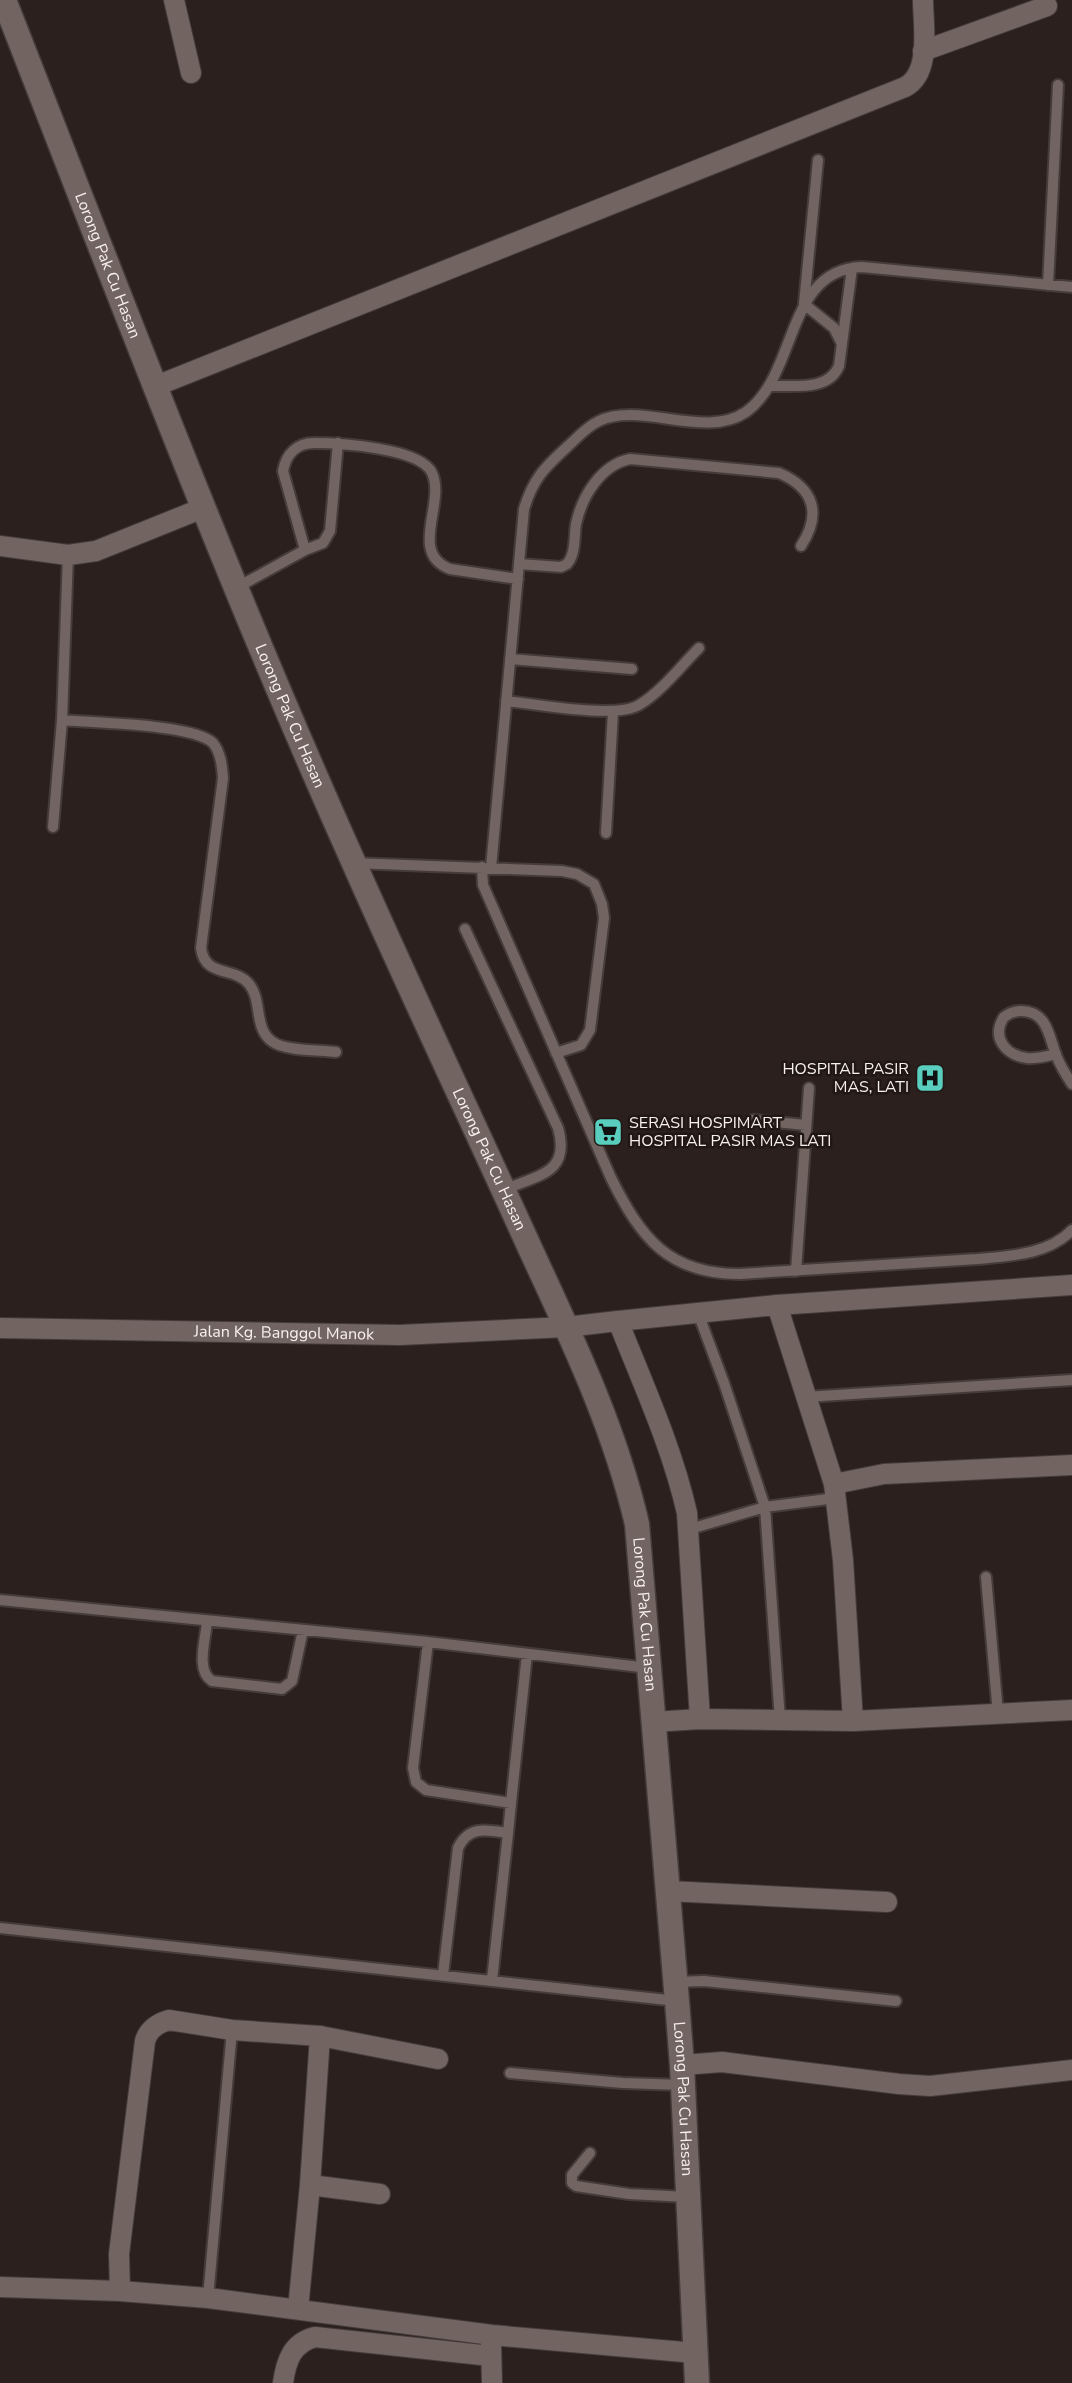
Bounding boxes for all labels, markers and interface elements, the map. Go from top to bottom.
street label: Lorong Pak Cu Hasan [69,189,146,342]
street label: Lorong Pak Cu Hasan [249,641,330,792]
place label: HOSPITAL PASIR MAS, LATI [782,1058,909,1098]
hospital icon: HOSPITAL PASIR MAS, LATI [914,1062,946,1094]
street label: Lorong Pak Cu Hasan [447,1084,532,1234]
place label: SERASI HOSPIMART HOSPITAL PASIR MAS LATI [629,1112,831,1152]
supermarket icon: SERASI HOSPIMART HOSPITAL PASIR MAS LATI [592,1116,624,1148]
street label: Jalan Kg. Banggol Manok [193,1320,375,1346]
street label: Lorong Pak Cu Hasan [627,1536,662,1692]
street label: Lorong Pak Cu Hasan [668,2021,698,2177]

